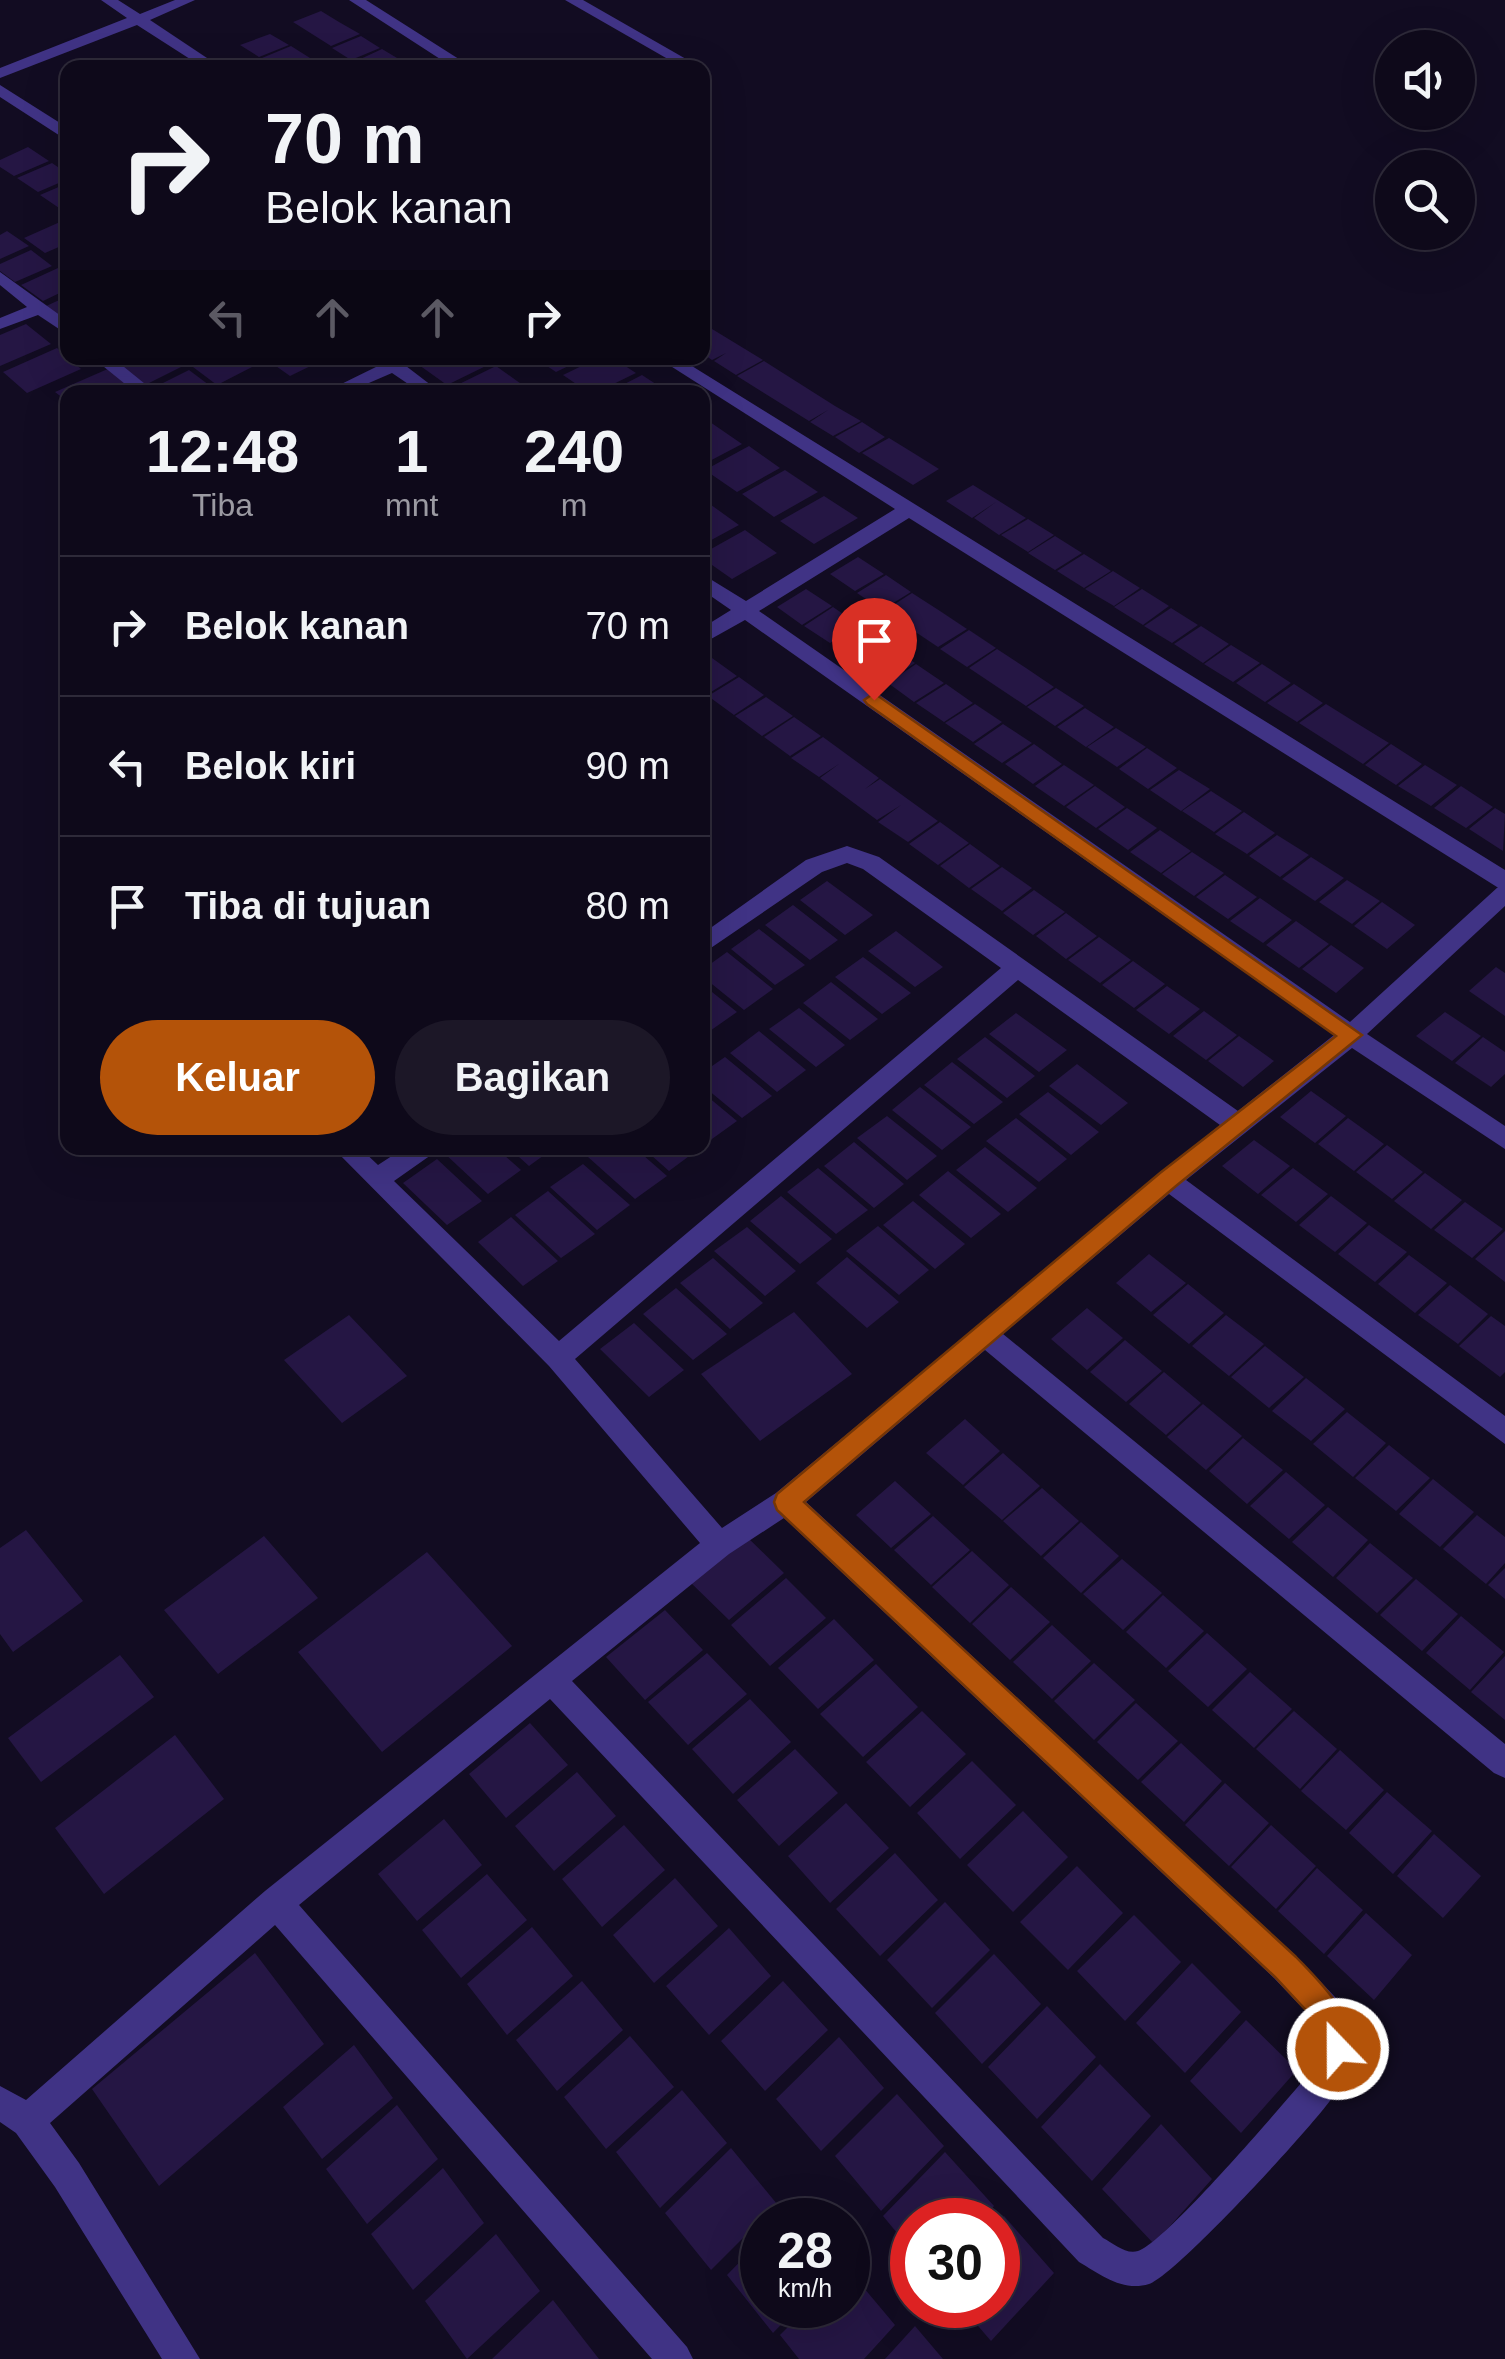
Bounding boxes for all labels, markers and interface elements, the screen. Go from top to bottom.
map controls [1375,30,1475,250]
button: sound [1375,30,1475,130]
icon: right [100,100,230,230]
text: 70 m [265,100,425,178]
button: search [1375,150,1475,250]
text: Belok kanan [265,182,513,233]
icon: left [200,290,255,345]
icon: ahead [305,290,360,345]
icon: ahead [410,290,465,345]
icon: right [515,290,570,345]
text: 12:48 [146,418,299,485]
text: 1 [395,418,428,485]
text: 240 [524,418,624,485]
text: Tiba [192,487,253,523]
text: mnt [385,487,438,523]
text: m [561,487,587,523]
pin [832,598,917,701]
icon: right [100,599,155,654]
text: Belok kanan [185,605,409,647]
text: 70 m [586,605,670,647]
icon: arrive [847,613,902,668]
icon: left [100,739,155,794]
text: Belok kiri [185,745,356,787]
text: 90 m [586,745,670,787]
icon: arrive [100,879,155,934]
text: Tiba di tujuan [185,885,431,927]
text: 80 m [586,885,670,927]
button: Keluar [100,1020,375,1135]
button: Bagikan [395,1020,670,1135]
position arrow [1286,1997,1390,2101]
speed limit sign: 30 [890,2198,1020,2328]
text: 28 [777,2223,833,2279]
text: km/h [778,2274,832,2302]

